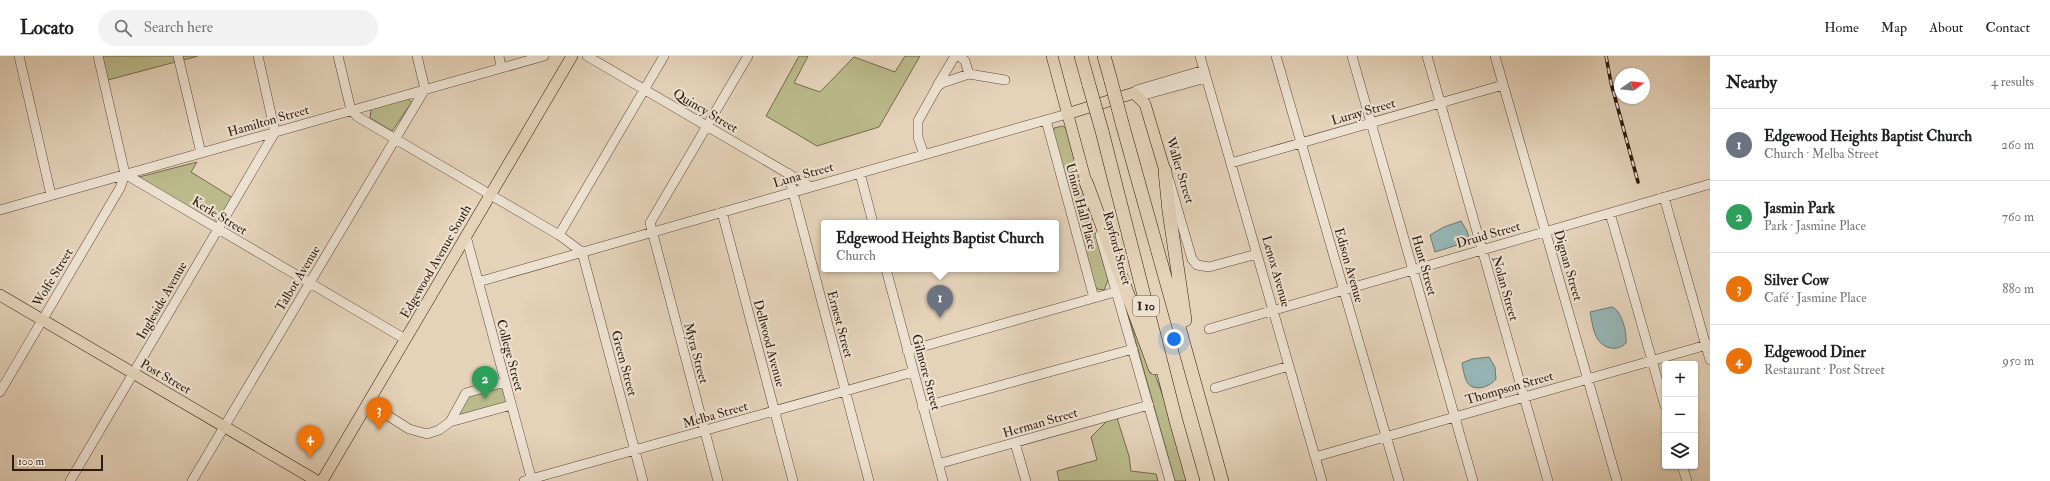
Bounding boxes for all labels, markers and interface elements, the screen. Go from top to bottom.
search box [98,10,378,46]
text: Locato [20,16,74,40]
icon: search [112,17,134,39]
text: Search here [144,18,213,37]
text: Home [1824,19,1859,36]
text: Map [1881,19,1907,36]
text: About [1929,19,1963,36]
text: Contact [1985,19,2030,36]
north arrow [1614,68,1650,104]
text: Nearby [1726,72,1777,93]
text: 4 results [1991,74,2034,90]
street label: Quincy Street [670,85,741,137]
street label: Luray Street [1329,95,1397,130]
street label: Hamilton Street [226,102,311,140]
text: Edgewood Heights Baptist Church [1764,127,1972,146]
street label: Waller Street [1162,134,1198,205]
text: 1 [1737,137,1741,153]
text: 260 m [2001,137,2034,153]
text: Church · Melba Street [1764,146,1879,162]
street label: Luna Street [771,159,835,191]
street label: Union Hall Place [1062,161,1100,252]
street label: Kerle Street [189,193,250,239]
text: Jasmin Park [1764,199,1835,218]
street label: Edgewood Avenue South [397,202,475,321]
text: 2 [1736,209,1742,225]
text: 760 m [2002,209,2034,225]
street label: Rayford Street [1099,210,1135,287]
street label: Druid Street [1454,218,1522,252]
text: Park · Jasmine Place [1764,218,1866,234]
popup [821,220,1059,272]
street label: Edison Avenue [1331,226,1367,305]
street label: Dignan Street [1550,228,1586,303]
text: Edgewood Heights Baptist Church [836,229,1044,248]
street label: Hunt Street [1408,233,1440,297]
street label: Lenox Avenue [1258,234,1294,309]
street label: Talbot Avenue [272,242,324,314]
street label: Wolfe Street [29,245,77,310]
text: Church [836,248,876,264]
street label: Nolan Street [1488,254,1522,323]
street label: Ingleside Avenue [133,258,191,342]
text: Silver Cow [1764,271,1829,290]
text: 3 [1737,281,1742,297]
text: 880 m [2002,281,2034,297]
pin: 1 [927,285,953,318]
street label: Ernest Street [823,289,857,360]
text: Café · Jasmine Place [1764,290,1867,306]
road number: I 10 [1133,296,1159,316]
street label: Dellwood Avenue [750,298,789,389]
street label: College Street [493,318,527,393]
street label: Myra Street [679,321,712,386]
street label: Green Street [608,329,640,398]
your location [1164,329,1184,349]
street label: Gilmore Street [908,332,944,412]
text: Edgewood Diner [1764,343,1866,362]
text: 4 [1735,353,1743,369]
text: 950 m [2002,353,2034,369]
street label: Post Street [137,356,194,398]
map controls [1662,361,1698,469]
button: + [1662,361,1698,397]
text: Restaurant · Post Street [1764,362,1885,378]
pin: 2 [472,366,498,399]
street label: Thompson Street [1463,368,1555,409]
pin: 3 [366,397,392,430]
button: − [1662,397,1698,433]
street label: Melba Street [681,398,750,432]
street label: Herman Street [1001,405,1079,441]
pin: 4 [297,425,323,458]
button: layers [1662,433,1698,469]
scale bar [12,453,103,472]
text: 100 m [18,455,44,468]

